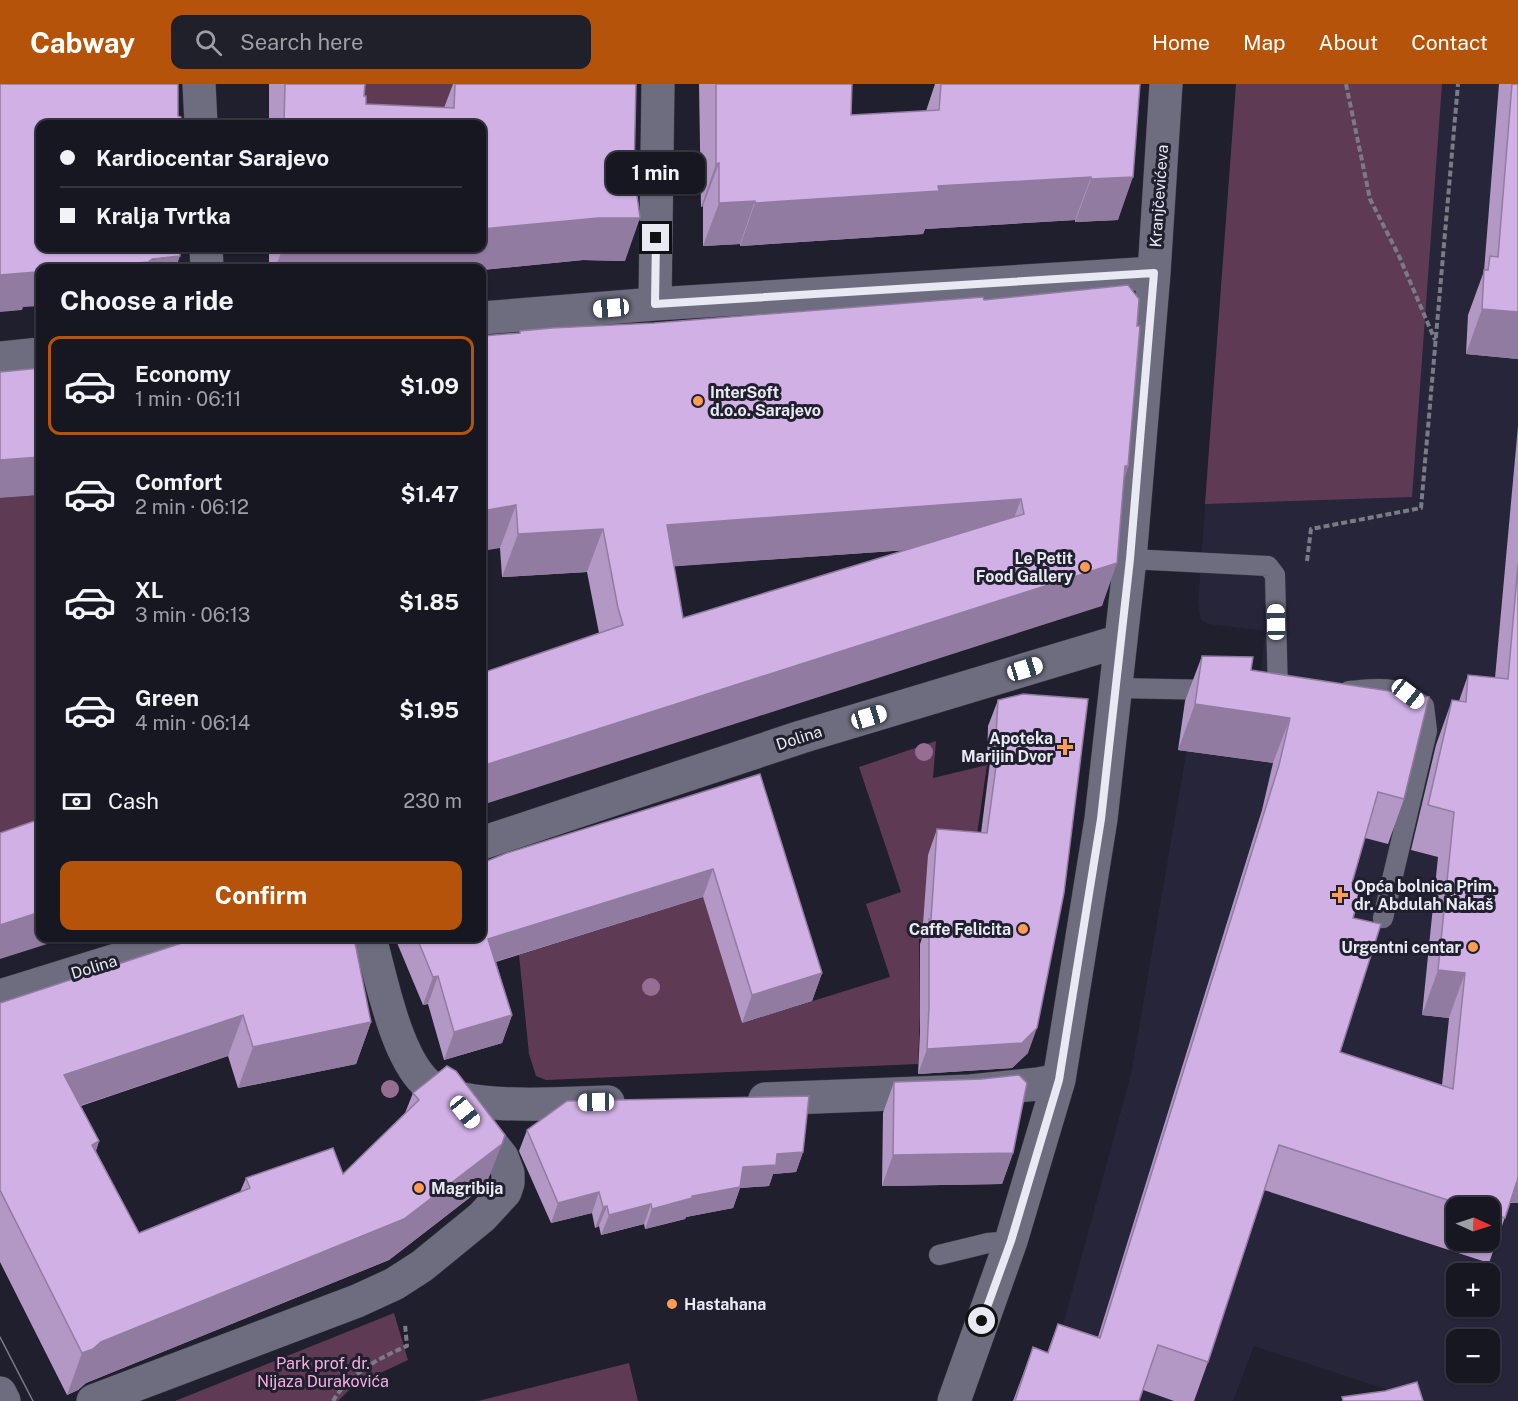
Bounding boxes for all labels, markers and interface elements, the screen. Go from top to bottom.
search box [171,15,591,69]
text: Cabway [30,26,135,59]
icon: search [192,26,225,59]
text: Search here [240,29,363,55]
text: Home [1152,30,1210,55]
text: Map [1243,30,1286,55]
text: About [1319,30,1378,55]
text: Contact [1411,30,1488,55]
street label: Kranjčevićeva [1146,144,1172,248]
text: Kardiocentar Sarajevo [96,145,329,171]
callout: 1 min [606,151,706,193]
text: 1 min [631,161,680,185]
text: Kralja Tvrtka [96,203,231,229]
route end [642,224,669,251]
text: Choose a ride [60,284,234,316]
car [592,297,630,319]
icon: car [63,359,117,413]
text: Economy [135,361,231,387]
text: $1.09 [400,373,459,399]
place label: InterSoft d.o.o. Sarajevo [710,383,821,420]
text: 1 min · 06:11 [135,387,241,411]
marker: InterSoft d.o.o. Sarajevo [691,394,705,408]
icon: car [63,467,117,521]
text: Comfort [135,469,222,495]
text: $1.47 [401,481,459,507]
text: 2 min · 06:12 [135,495,249,519]
place label: Le Petit Food Gallery [976,549,1073,586]
marker: Le Petit Food Gallery [1078,560,1092,574]
icon: car [63,575,117,629]
text: XL [135,577,163,603]
text: $1.85 [399,589,459,615]
text: 3 min · 06:13 [135,603,250,627]
car [1267,604,1285,640]
car [1005,655,1045,683]
car [1388,676,1428,712]
icon: car [63,683,117,737]
text: Green [135,685,199,711]
text: $1.95 [399,697,459,723]
car [849,703,889,731]
text: 4 min · 06:14 [135,711,250,735]
street label: Dolina [774,722,824,754]
place label: Apoteka Marijin Dvor [961,729,1053,766]
marker: Apoteka Marijin Dvor [1058,740,1072,754]
icon: cash [60,785,93,818]
text: Cash [108,788,159,814]
text: 230 m [403,789,462,813]
button: Confirm [60,861,462,930]
place label: Opća bolnica Prim. dr. Abdulah Nakaš [1354,877,1496,914]
marker: Opća bolnica Prim. dr. Abdulah Nakaš [1331,886,1349,904]
place label: Caffe Felicita [909,920,1011,939]
marker: Caffe Felicita [1016,922,1030,936]
place label: Urgentni centar [1341,938,1461,957]
marker: Urgentni centar [1466,940,1480,954]
street label: Dolina [69,951,119,983]
car [447,1092,483,1132]
car [578,1093,614,1111]
place label: Magribija [431,1179,503,1198]
marker: Magribija [412,1181,426,1195]
north arrow [1446,1197,1500,1251]
map controls [1446,1197,1500,1383]
button: + [1446,1263,1500,1317]
place label: Hastahana [684,1295,766,1314]
marker: Hastahana [665,1297,679,1311]
route start [968,1307,995,1334]
button: − [1446,1329,1500,1383]
park label: Park prof. dr. Nijaza Durakovića [257,1354,389,1391]

